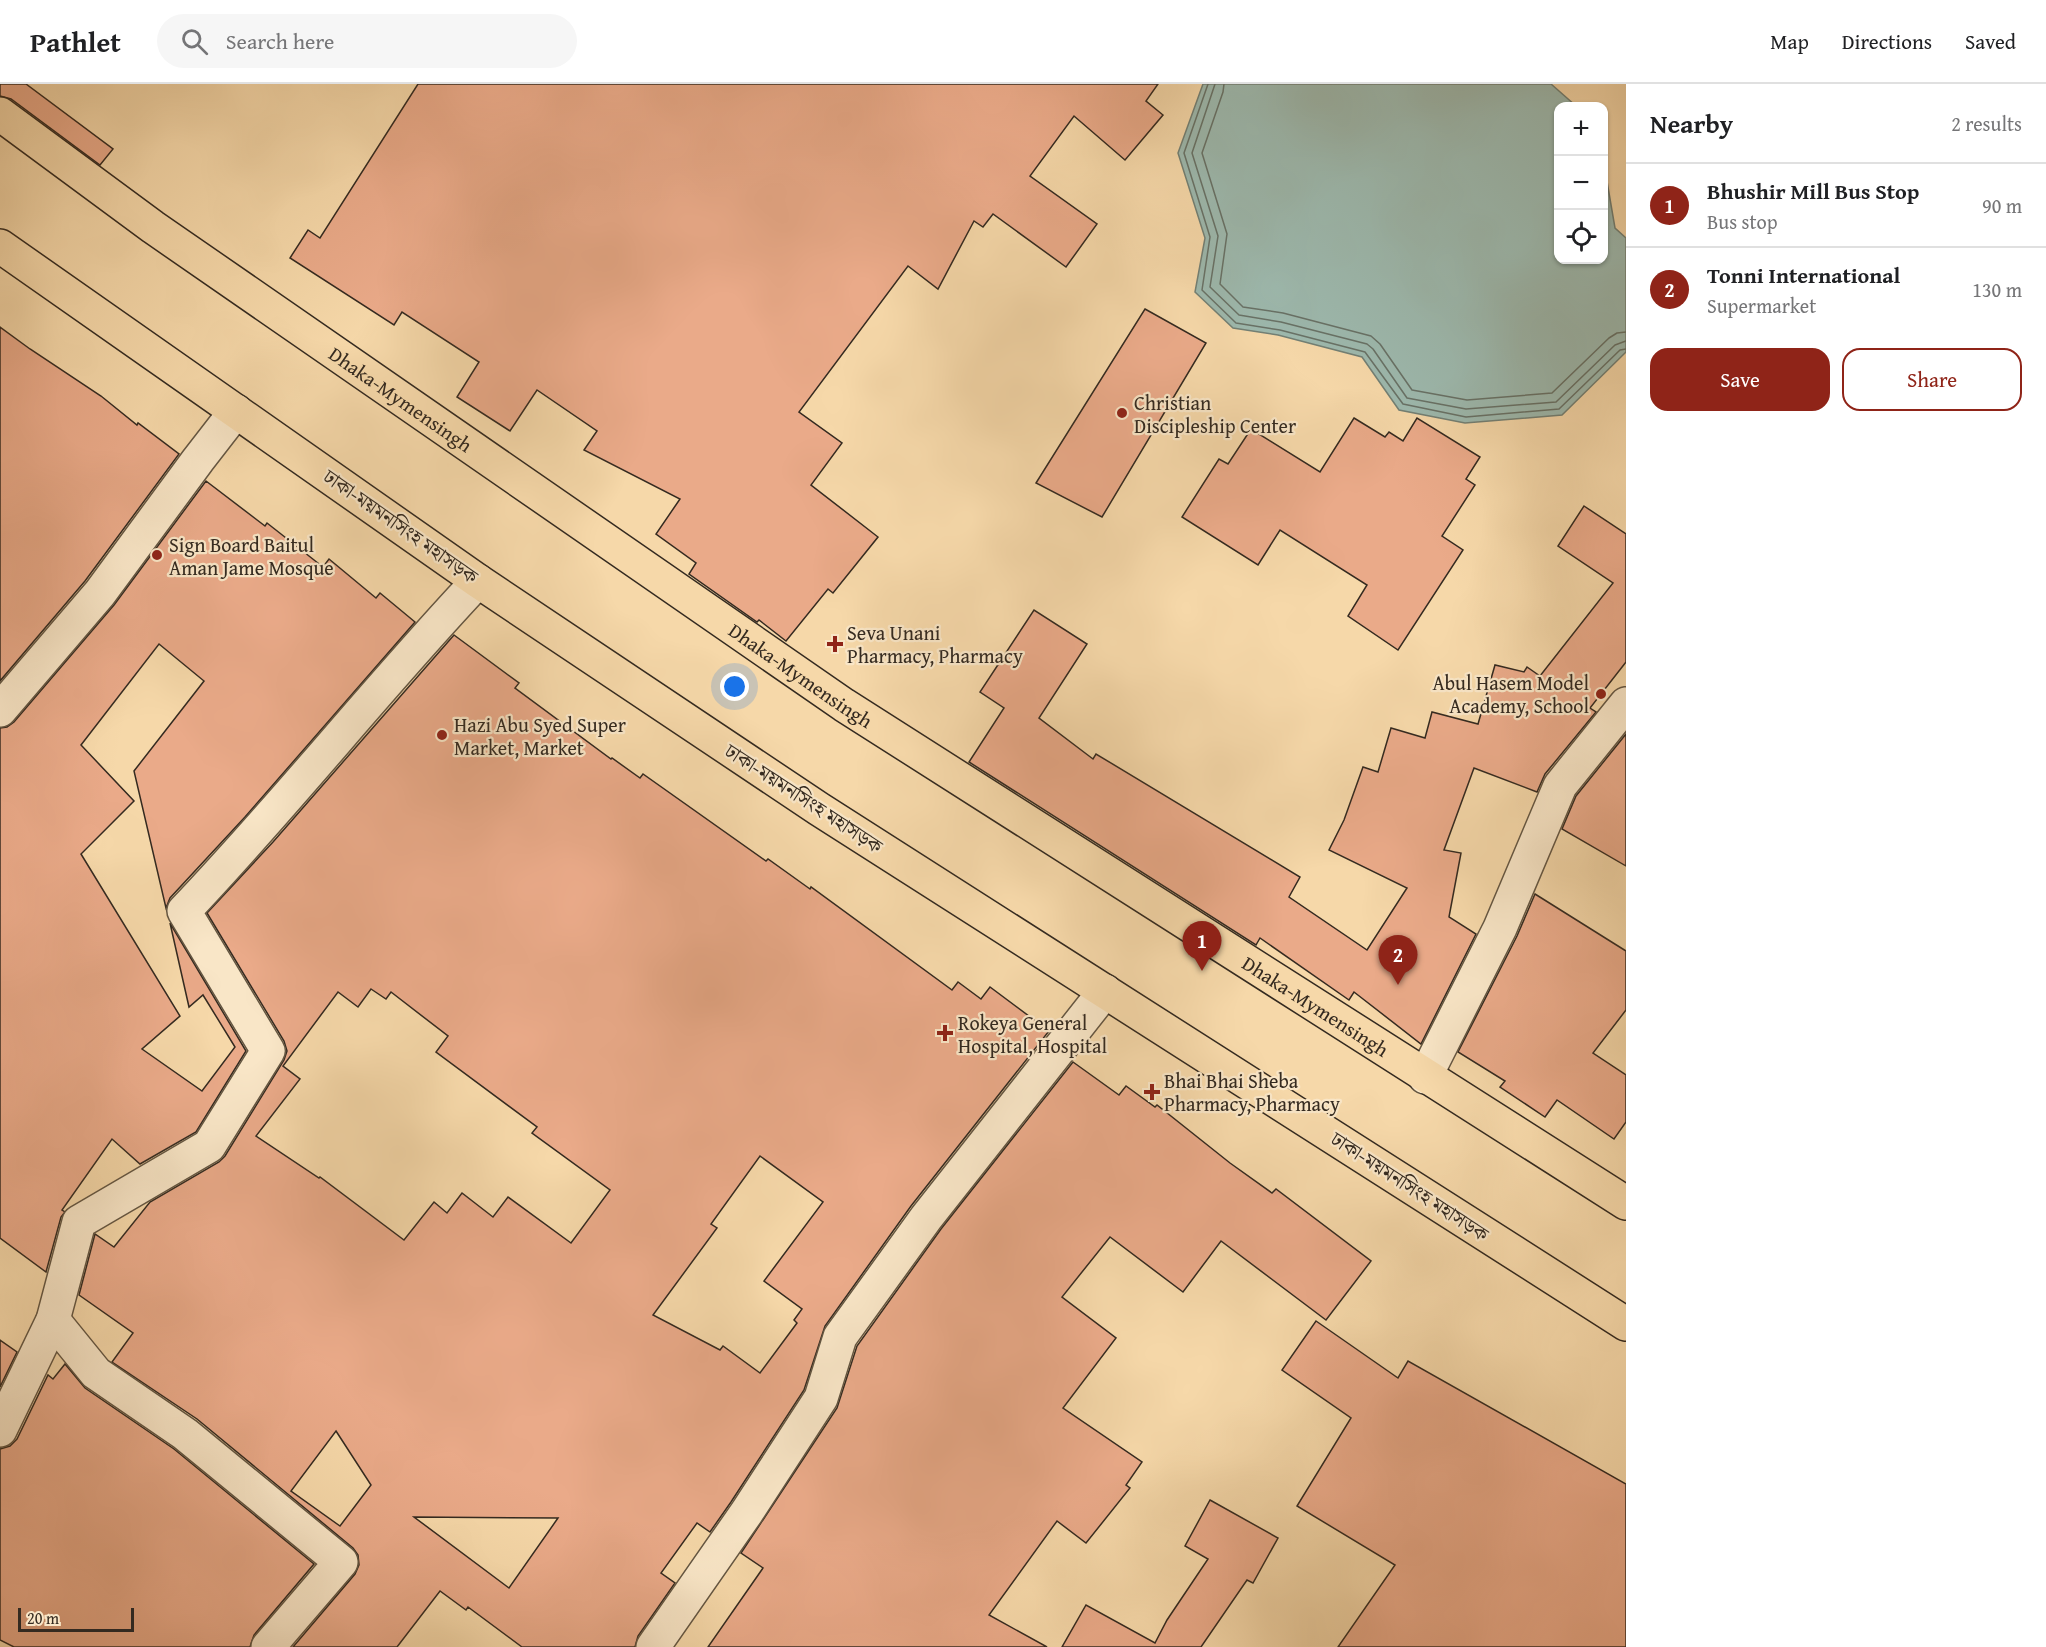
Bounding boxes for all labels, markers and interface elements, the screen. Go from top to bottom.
search box [157,14,577,68]
text: Pathlet [30,21,121,62]
icon: search [178,25,211,58]
text: Search here [226,25,334,57]
text: Map [1770,26,1809,57]
text: Directions [1842,26,1932,57]
text: Saved [1965,26,2016,57]
map controls [1554,102,1608,264]
button: + [1554,102,1608,156]
text: Nearby [1650,104,1733,143]
text: 2 results [1951,109,2022,138]
button: − [1554,156,1608,210]
text: Bhushir Mill Bus Stop [1707,175,1919,207]
text: 1 [1664,191,1675,220]
text: 90 m [1982,191,2022,220]
text: Bus stop [1707,207,1778,236]
button: locate [1554,210,1608,264]
text: Tonni International [1707,259,1900,291]
text: 2 [1664,275,1675,304]
text: 130 m [1972,275,2022,304]
text: Supermarket [1707,291,1816,320]
street label: Dhaka-Mymensingh [324,339,479,459]
button: Save [1650,348,1830,411]
button: Share [1842,348,2022,411]
place label: Christian Discipleship Center [1134,388,1296,440]
marker: Christian Discipleship Center [1115,406,1129,420]
street label: ঢাকা-ময়মনসিংহ মহাসড়ক [317,461,485,591]
place label: Sign Board Baitul Aman Jame Mosque [169,530,334,582]
marker: Sign Board Baitul Aman Jame Mosque [150,548,164,562]
street label: Dhaka-Mymensingh [723,615,879,734]
place label: Seva Unani Pharmacy, Pharmacy [847,618,1023,670]
marker: Seva Unani Pharmacy, Pharmacy [828,637,842,651]
place label: Abul Hasem Model Academy, School [1433,668,1589,720]
your location [720,672,749,701]
marker: Abul Hasem Model Academy, School [1594,687,1608,701]
place label: Hazi Abu Syed Super Market, Market [454,710,626,762]
marker: Hazi Abu Syed Super Market, Market [435,728,449,742]
street label: ঢাকা-ময়মনসিংহ মহাসড়ক [719,735,889,860]
pin: 1 [1182,922,1222,971]
pin: 2 [1378,936,1418,985]
street label: Dhaka-Mymensingh [1237,948,1395,1063]
place label: Rokeya General Hospital, Hospital [958,1008,1108,1060]
marker: Rokeya General Hospital, Hospital [936,1024,954,1042]
place label: Bhai Bhai Sheba Pharmacy, Pharmacy [1164,1066,1340,1118]
marker: Bhai Bhai Sheba Pharmacy, Pharmacy [1145,1085,1159,1099]
street label: ঢাকা-ময়মনসিংহ মহাসড়ক [1325,1123,1495,1248]
scale bar [18,1605,134,1632]
text: 20 m [27,1606,59,1630]

